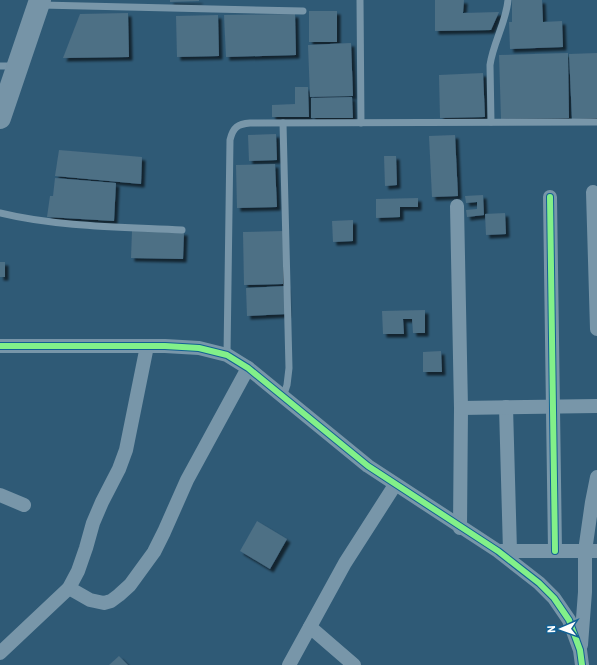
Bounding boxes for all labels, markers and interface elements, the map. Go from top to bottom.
north arrow [541,609,581,649]
text: N [544,625,557,633]

